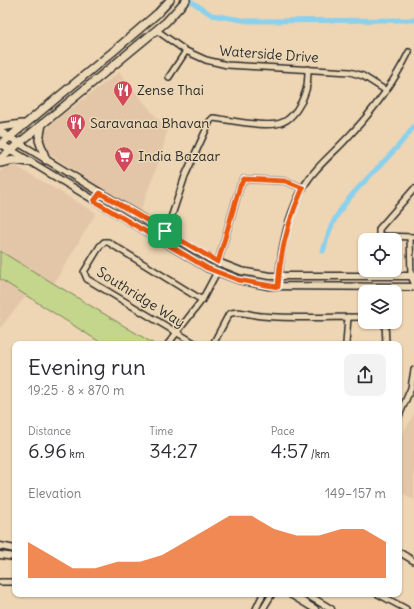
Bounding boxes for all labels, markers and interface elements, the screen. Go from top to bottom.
street label: Waterside Drive [219,42,319,66]
restaurant icon: Zense Thai [112,79,134,107]
place label: Zense Thai [137,81,204,99]
restaurant icon: Saravanaa Bhavan [65,112,87,140]
place label: Saravanaa Bhavan [90,114,209,132]
supermarket icon: India Bazaar [113,145,135,173]
place label: India Bazaar [138,147,220,165]
pin [148,214,182,248]
icon: arrive [154,220,176,242]
map controls [358,233,402,329]
button: locate [358,233,402,277]
street label: Southridge Way [94,263,188,331]
button: layers [358,285,402,329]
text: Evening run [28,353,146,381]
button: share [344,354,386,396]
text: 19:25 · 8 × 870 m [28,382,124,399]
text: Distance [28,424,71,438]
text: Time [149,424,173,438]
text: Pace [271,424,295,438]
text: 6.96 [28,438,67,463]
text: 34:27 [149,438,198,463]
text: 4:57 [271,438,308,463]
text: km [67,447,85,461]
text: /km [308,447,330,461]
text: Elevation [28,485,81,502]
text: 149–157 m [325,485,386,502]

